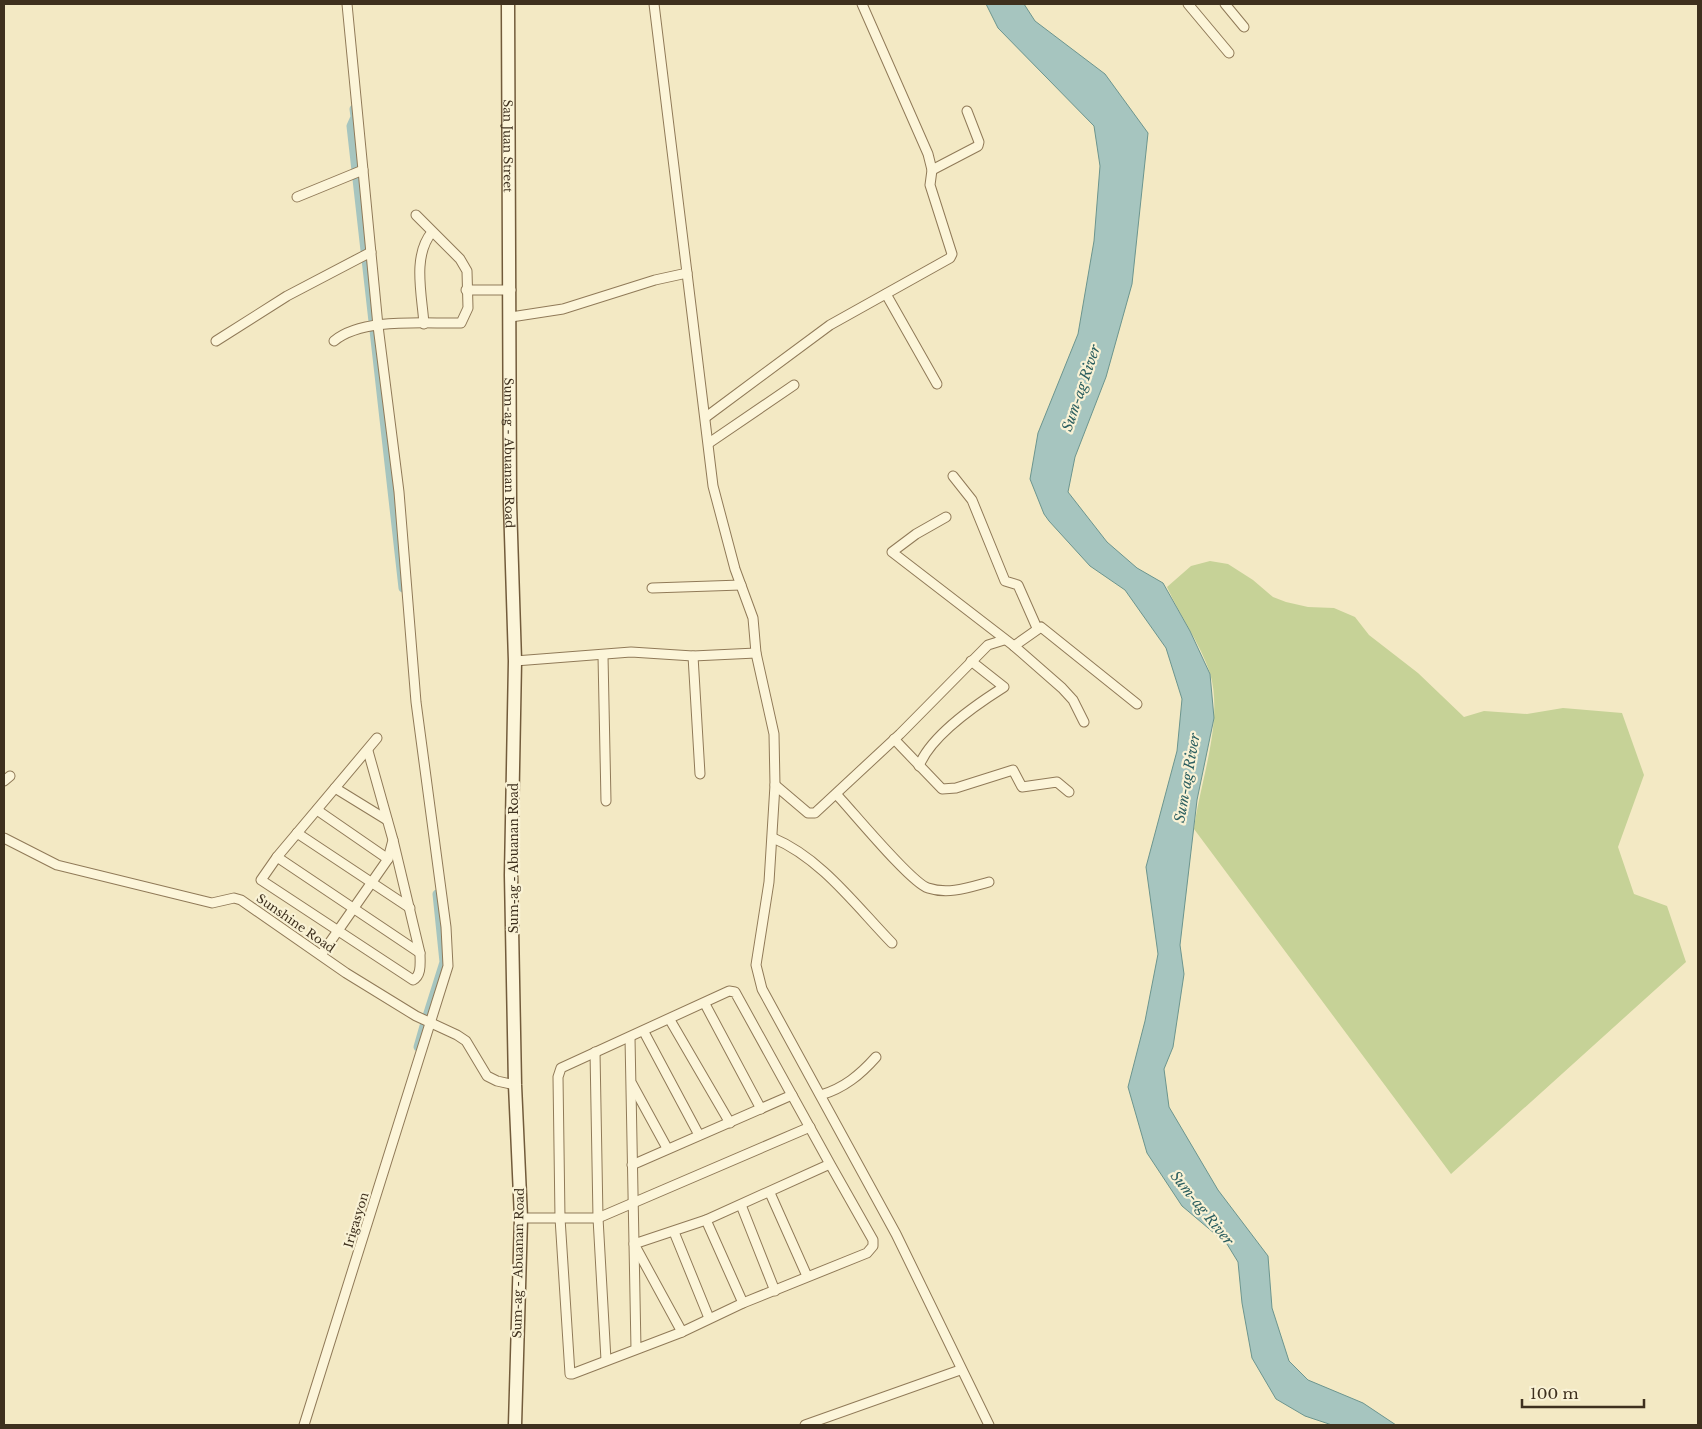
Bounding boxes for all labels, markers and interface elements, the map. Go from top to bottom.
street label: San Juan Street [501,99,516,193]
water label: Sum-ag River [1058,342,1104,434]
street label: Sum-ag - Abuanan Road [502,378,518,528]
water label: Sum-ag River [1170,731,1204,824]
street label: Sum-ag - Abuanan Road [506,783,521,933]
street label: Sunshine Road [254,890,338,956]
water label: Sum-ag River [1167,1167,1238,1249]
street label: Sum-ag - Abuanan Road [509,1188,527,1338]
street label: Irigasyon [340,1190,372,1250]
scale bar [1522,1376,1644,1408]
text: 100 m [1530,1384,1579,1403]

